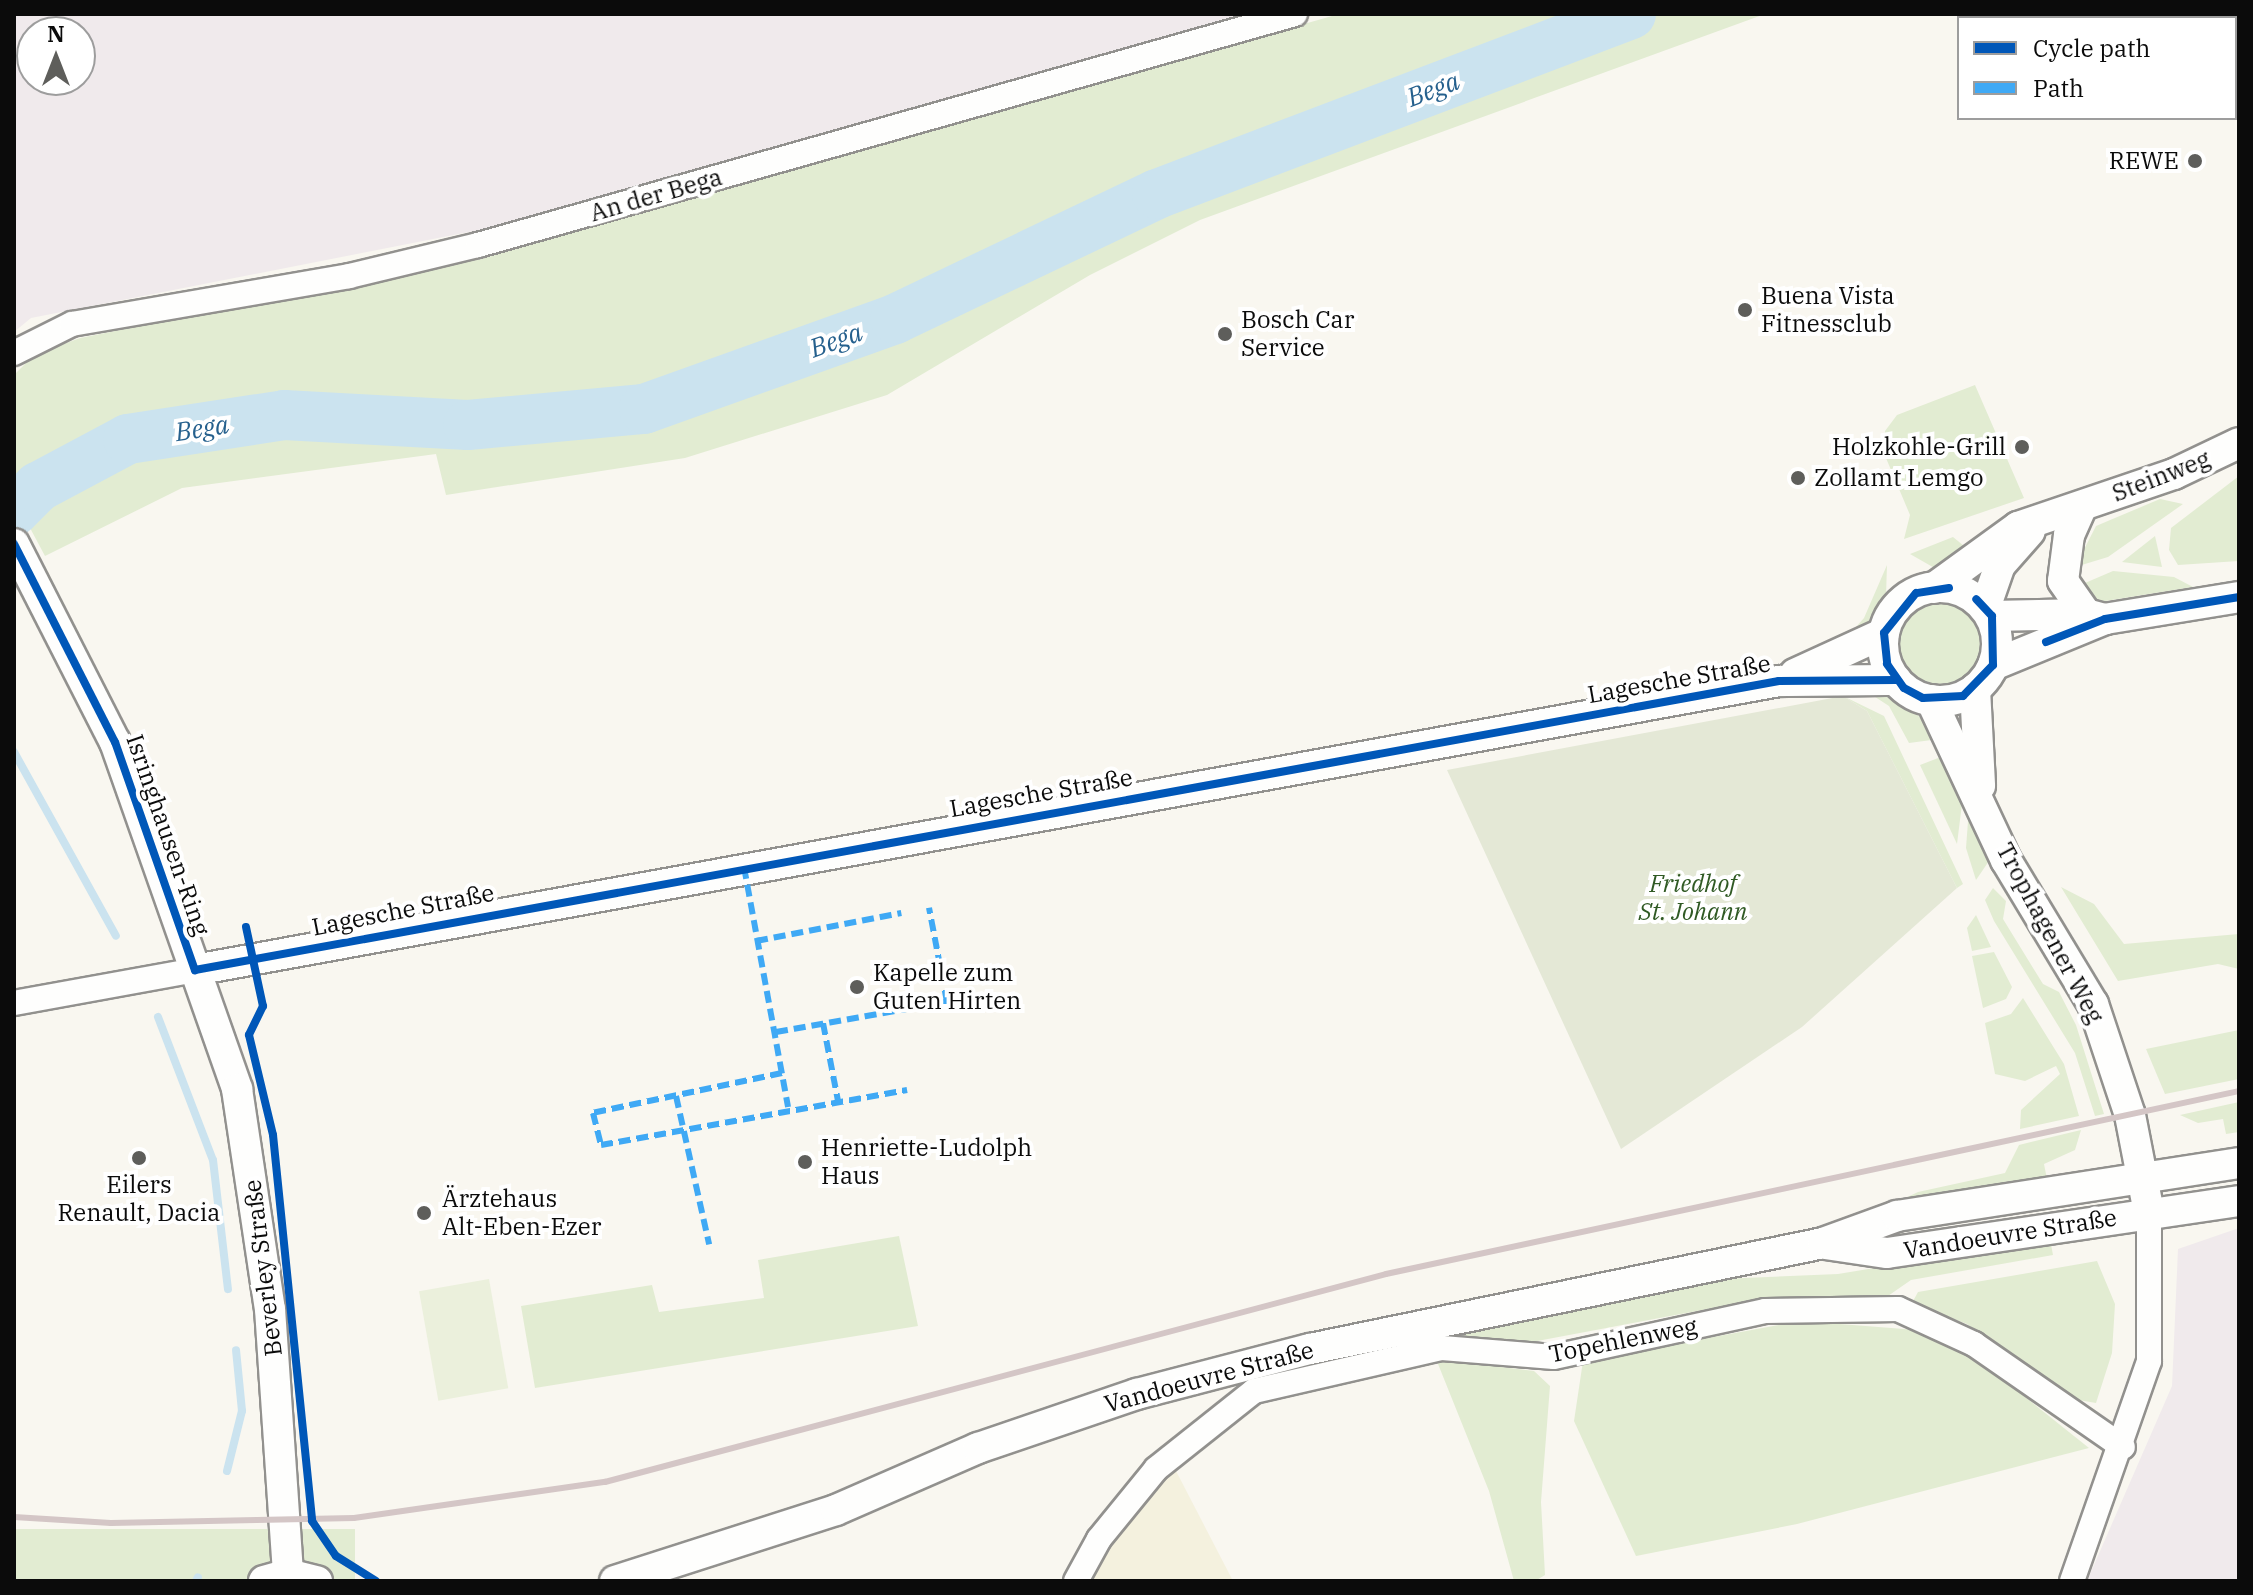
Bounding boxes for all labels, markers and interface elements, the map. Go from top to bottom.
north arrow [16,16,96,96]
legend [1957,16,2237,120]
text: N [47,19,65,48]
text: Cycle path [2033,32,2150,64]
water label: Bega [1402,65,1464,113]
text: Path [2033,72,2084,104]
place label: REWE [2109,147,2179,175]
marker: REWE [2186,152,2204,170]
street label: An der Bega [587,162,725,228]
place label: Buena Vista Fitnessclub [1761,282,1895,338]
marker: Buena Vista Fitnessclub [1736,301,1754,319]
place label: Bosch Car Service [1241,306,1354,362]
water label: Bega [805,316,867,364]
marker: Bosch Car Service [1216,325,1234,343]
water label: Bega [173,408,231,448]
place label: Holzkohle-Grill [1832,433,2006,461]
marker: Holzkohle-Grill [2013,438,2031,456]
street label: Steinweg [2108,444,2214,508]
place label: Zollamt Lemgo [1814,464,1984,492]
marker: Zollamt Lemgo [1789,469,1807,487]
street label: Lagesche Straße [1585,649,1773,709]
street label: Isringhausen-Ring [120,731,216,939]
street label: Lagesche Straße [947,763,1135,823]
street label: Trophagener Weg [1990,838,2110,1028]
park label: Friedhof St. Johann [1639,870,1747,926]
street label: Lagesche Straße [309,878,497,942]
place label: Kapelle zum Guten Hirten [873,959,1021,1015]
marker: Kapelle zum Guten Hirten [848,978,866,996]
place label: Henriette-Ludolph Haus [821,1134,1032,1190]
marker: Eilers Renault, Dacia [130,1149,148,1167]
marker: Henriette-Ludolph Haus [796,1153,814,1171]
place label: Eilers Renault, Dacia [58,1171,220,1227]
street label: Beverley Straße [238,1178,288,1358]
place label: Ärztehaus Alt-Eben-Ezer [442,1185,601,1241]
marker: Ärztehaus Alt-Eben-Ezer [413,1202,435,1224]
street label: Vandoeuvre Straße [1901,1203,2119,1265]
street label: Topehlenweg [1546,1312,1700,1368]
street label: Vandoeuvre Straße [1101,1335,1317,1419]

